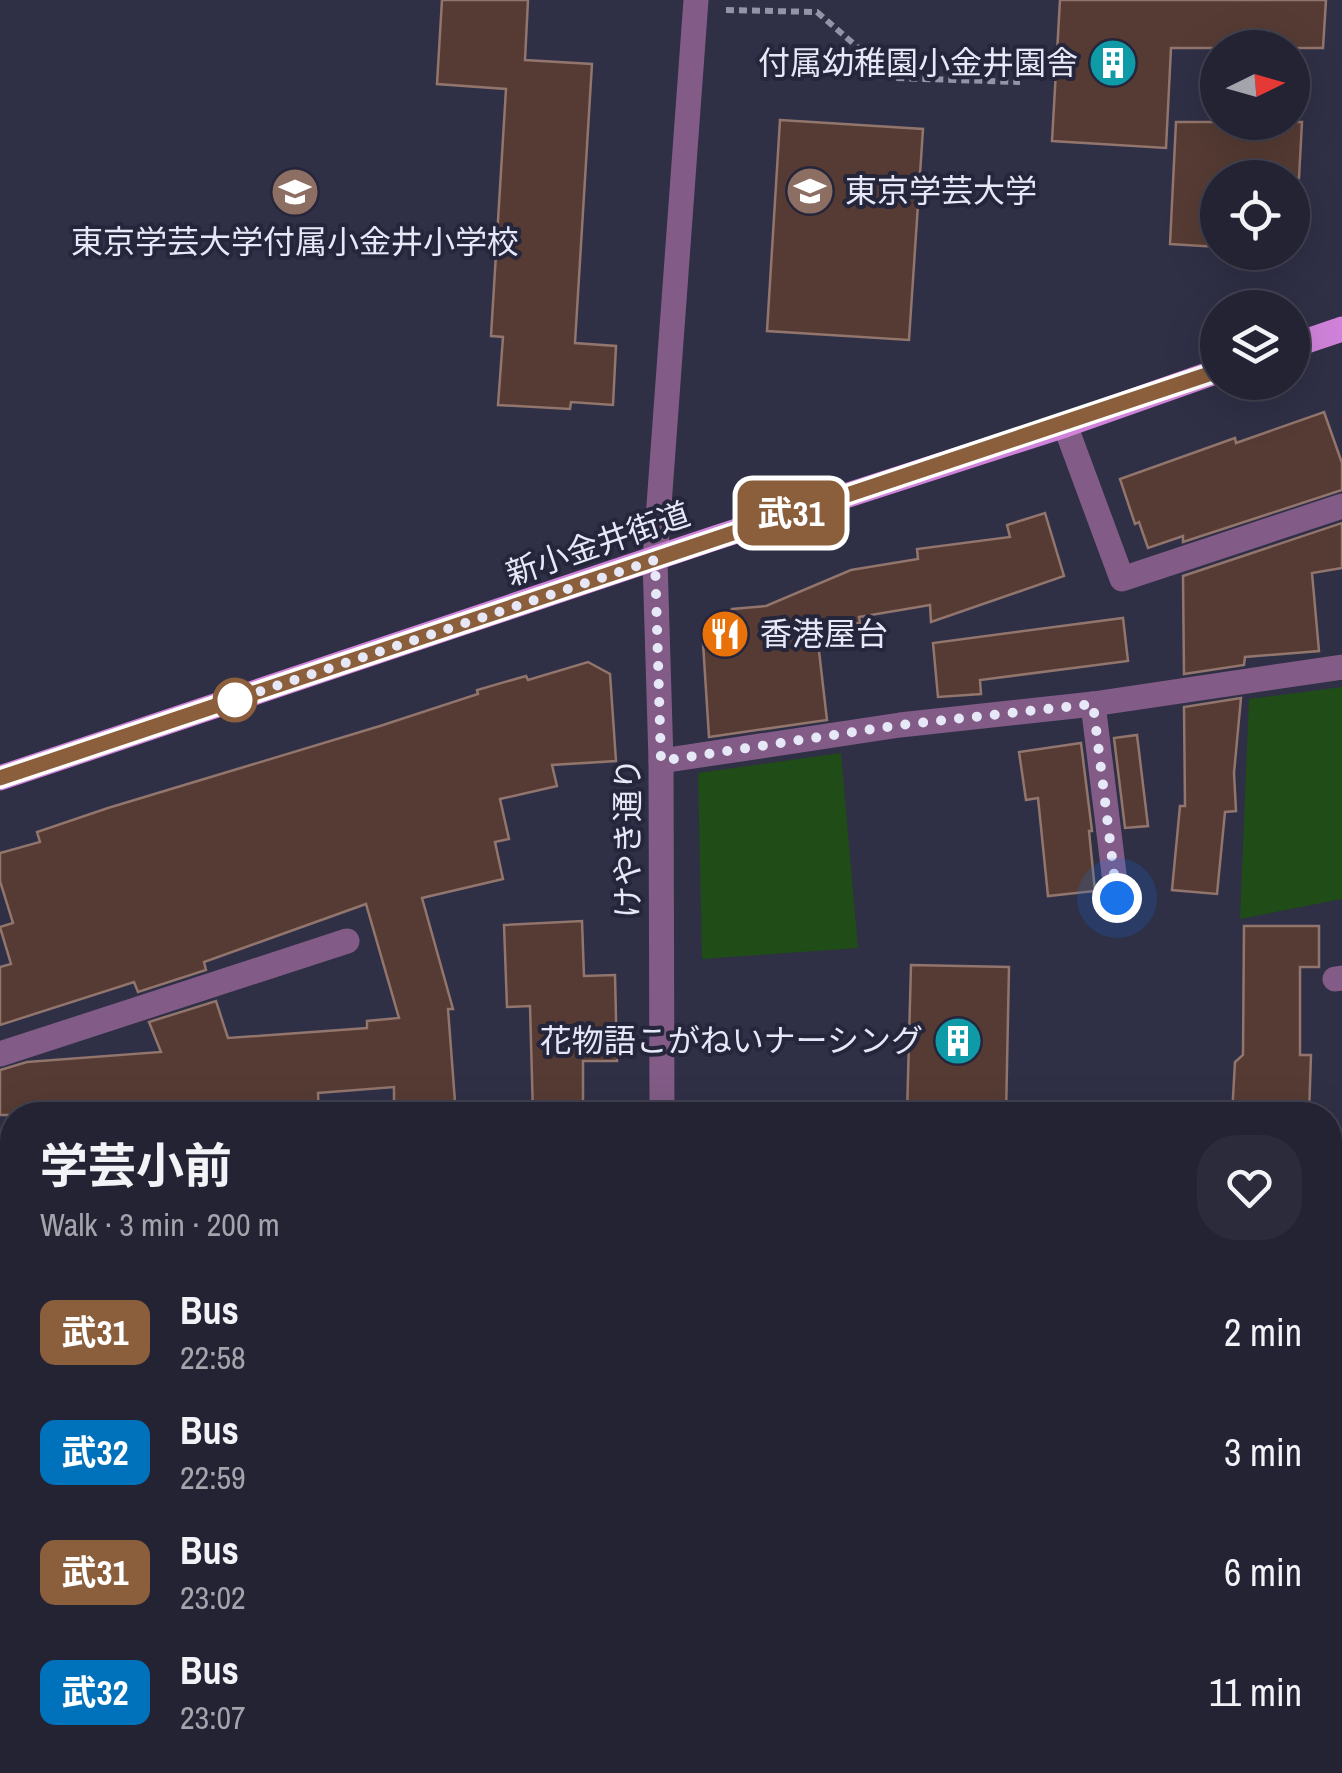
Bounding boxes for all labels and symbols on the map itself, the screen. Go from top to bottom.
north arrow [1200,30,1310,140]
building icon: 付属幼稚園小金井園舎 [1087,37,1139,89]
place label: 付属幼稚園小金井園舎 [758,41,1078,84]
school or university icon: 東京学芸大学 [784,165,836,217]
school or university icon: 東京学芸大学付属小金井小学校 [269,166,321,218]
place label: 東京学芸大学 [845,169,1037,212]
place label: 東京学芸大学付属小金井小学校 [71,220,519,263]
line badge: 武31 [734,480,848,546]
street label: 新小金井街道 [500,492,696,595]
restaurant icon: 香港屋台 [699,608,751,660]
place label: 香港屋台 [760,612,888,655]
unlabelled marker [214,679,256,721]
street label: けやき通り [606,758,649,918]
your location [1092,873,1142,923]
building icon: 花物語こがねいナーシング [932,1015,984,1067]
place label: 花物語こがねいナーシング [540,1019,923,1062]

